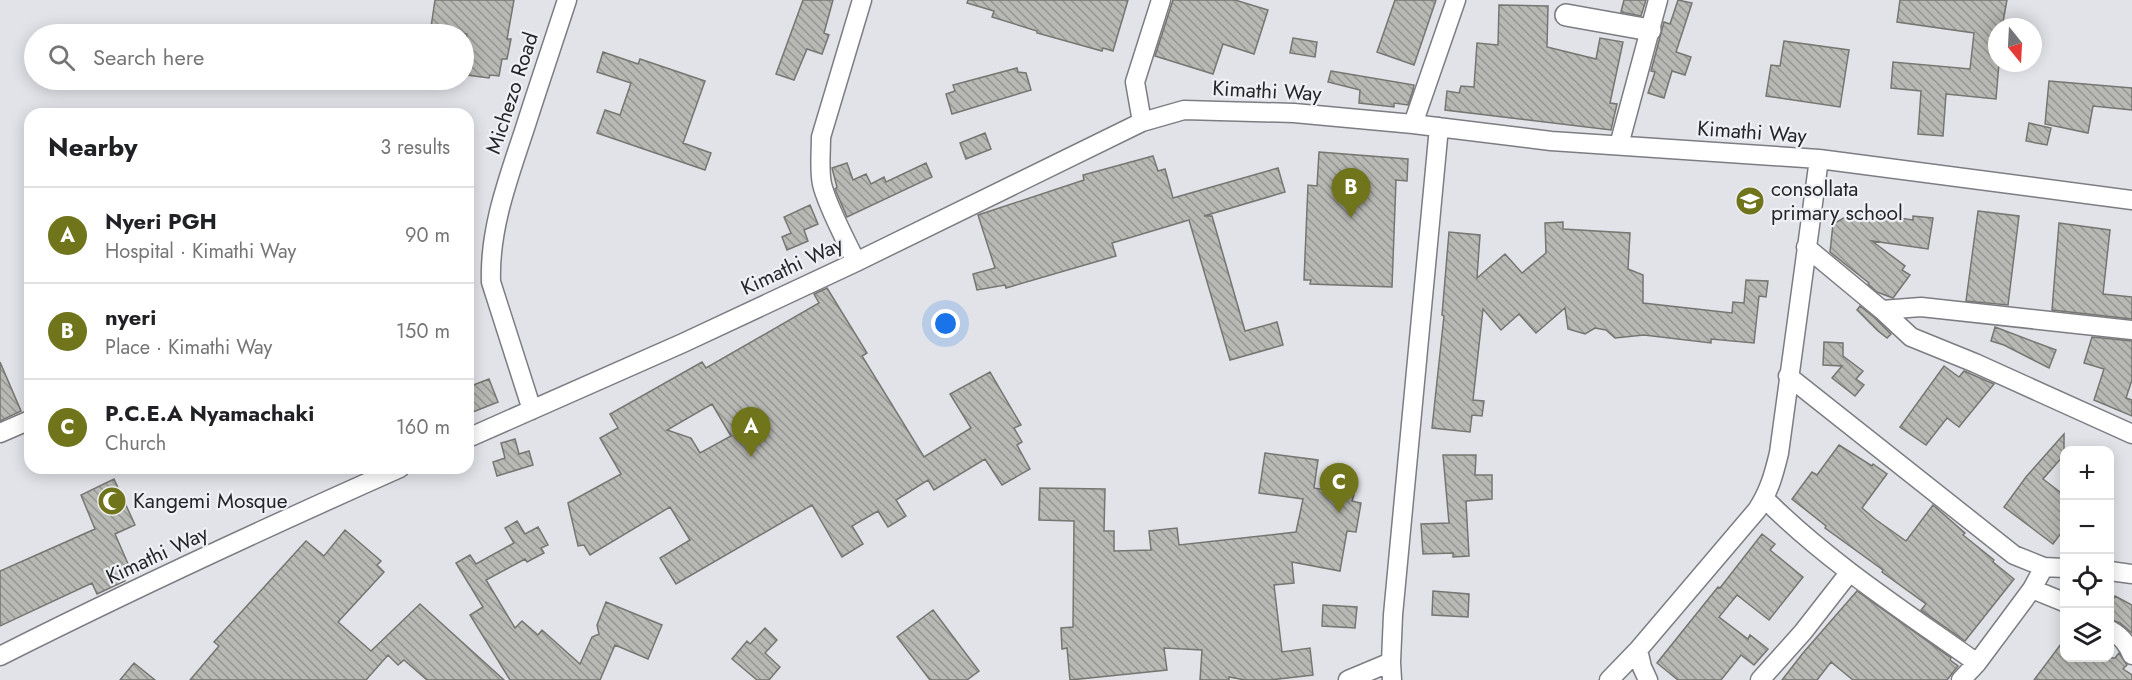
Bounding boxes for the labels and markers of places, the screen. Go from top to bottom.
pin: B [1332,168,1370,218]
place label: consollata primary school [1771,174,1903,228]
school or university icon: consollata primary school [1734,185,1766,217]
pin: A [732,408,771,457]
pin: C [1320,464,1358,513]
mosque icon: Kangemi Mosque [96,485,128,517]
place label: Kangemi Mosque [133,486,288,516]

